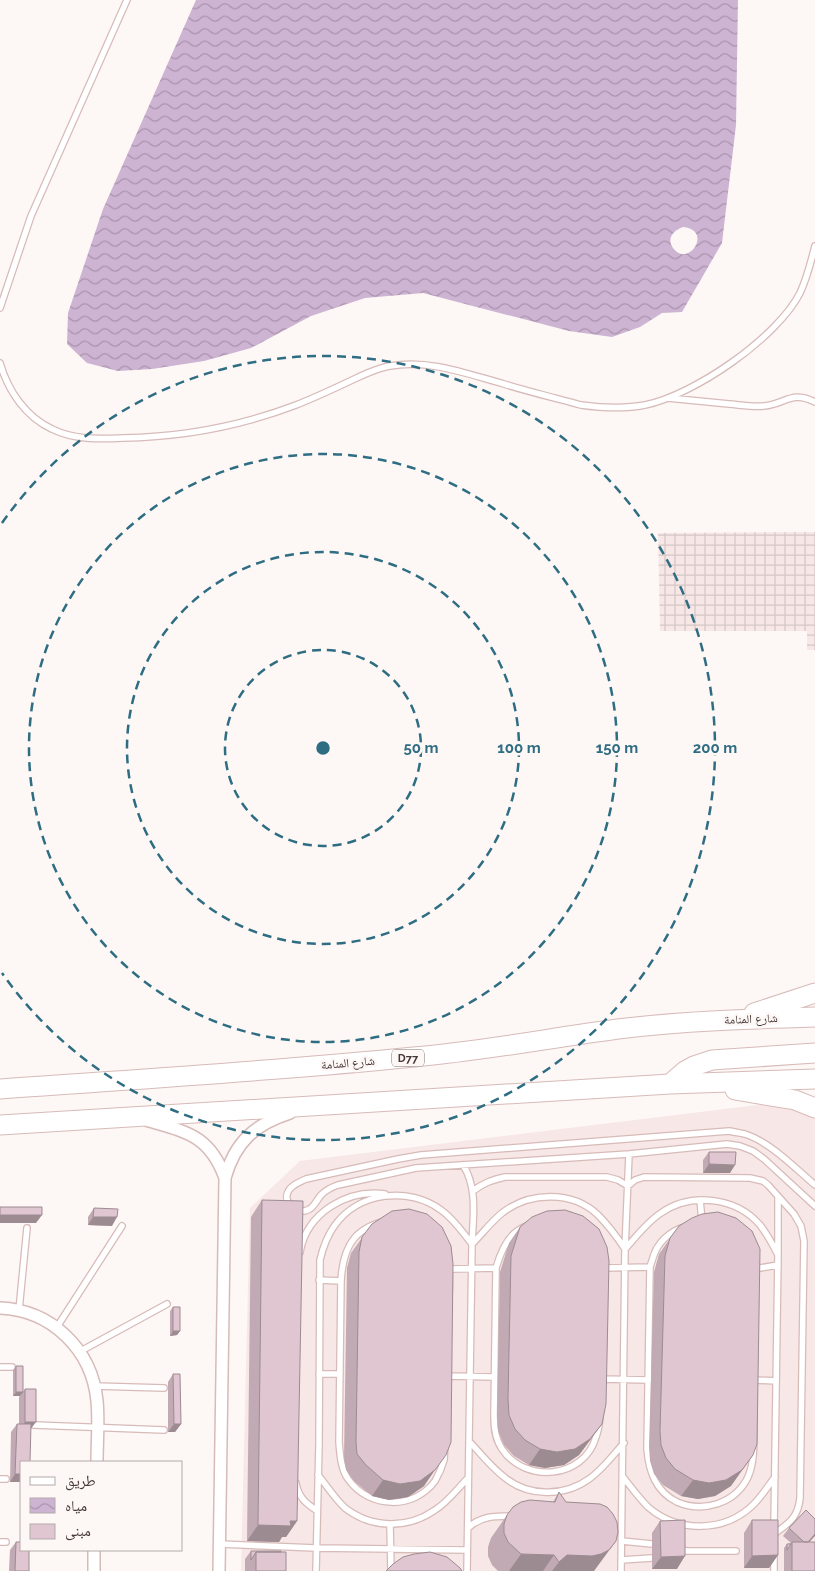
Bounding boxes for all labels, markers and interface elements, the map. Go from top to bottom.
centre of rings [314,739,332,757]
text: 50 m [403,739,439,757]
text: 100 m [497,739,541,757]
text: 150 m [596,739,638,757]
text: 200 m [693,739,737,757]
street label: شارع المنامة [724,1011,778,1028]
road number: D77 [392,1050,424,1066]
street label: شارع المنامة [321,1054,376,1073]
legend [20,1461,182,1551]
text: طريق [65,1472,96,1491]
text: مياه [65,1497,87,1515]
text: مبنى [65,1522,91,1541]

